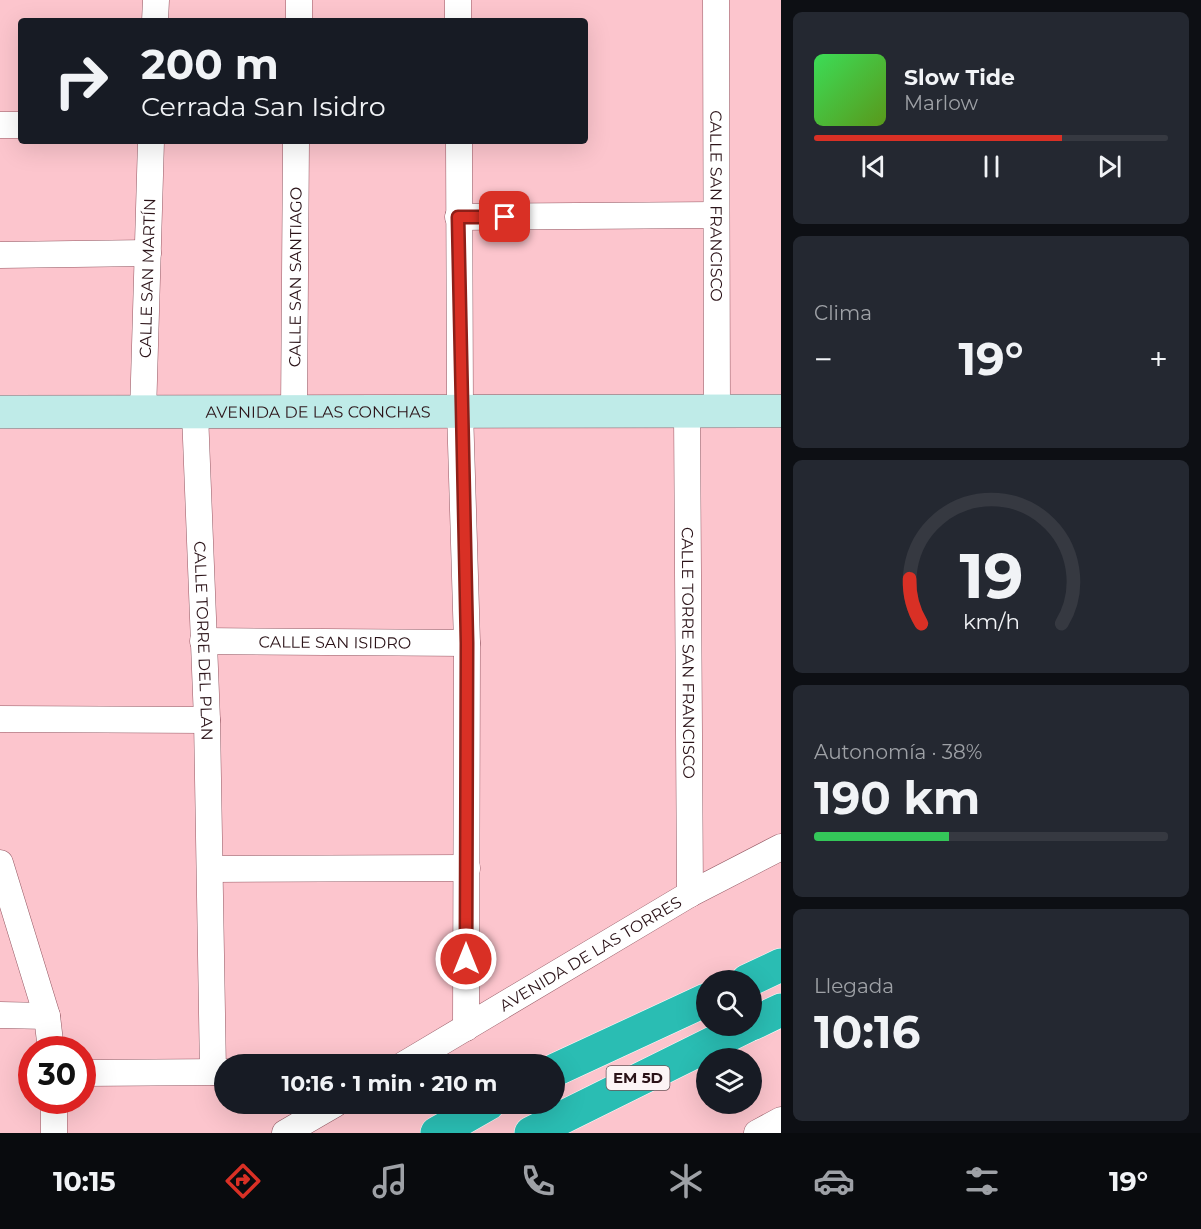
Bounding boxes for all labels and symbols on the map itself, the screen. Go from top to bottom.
street label: CALLE SAN FRANCISCO [706,110,726,302]
street label: CALLE SAN SANTIAGO [285,187,306,367]
pin [479,191,530,242]
street label: CALLE SAN MARTÍN [136,198,159,358]
street label: AVENIDA DE LAS CONCHAS [205,402,431,422]
street label: CALLE TORRE SAN FRANCISCO [678,527,698,779]
street label: CALLE TORRE DEL PLAN [190,541,216,741]
street label: CALLE SAN ISIDRO [259,632,411,653]
street label: AVENIDA DE LAS TORRES [496,892,685,1015]
position arrow [434,927,498,991]
speed limit sign: 30 [18,1036,96,1114]
road number: EM 5D [606,1066,670,1090]

